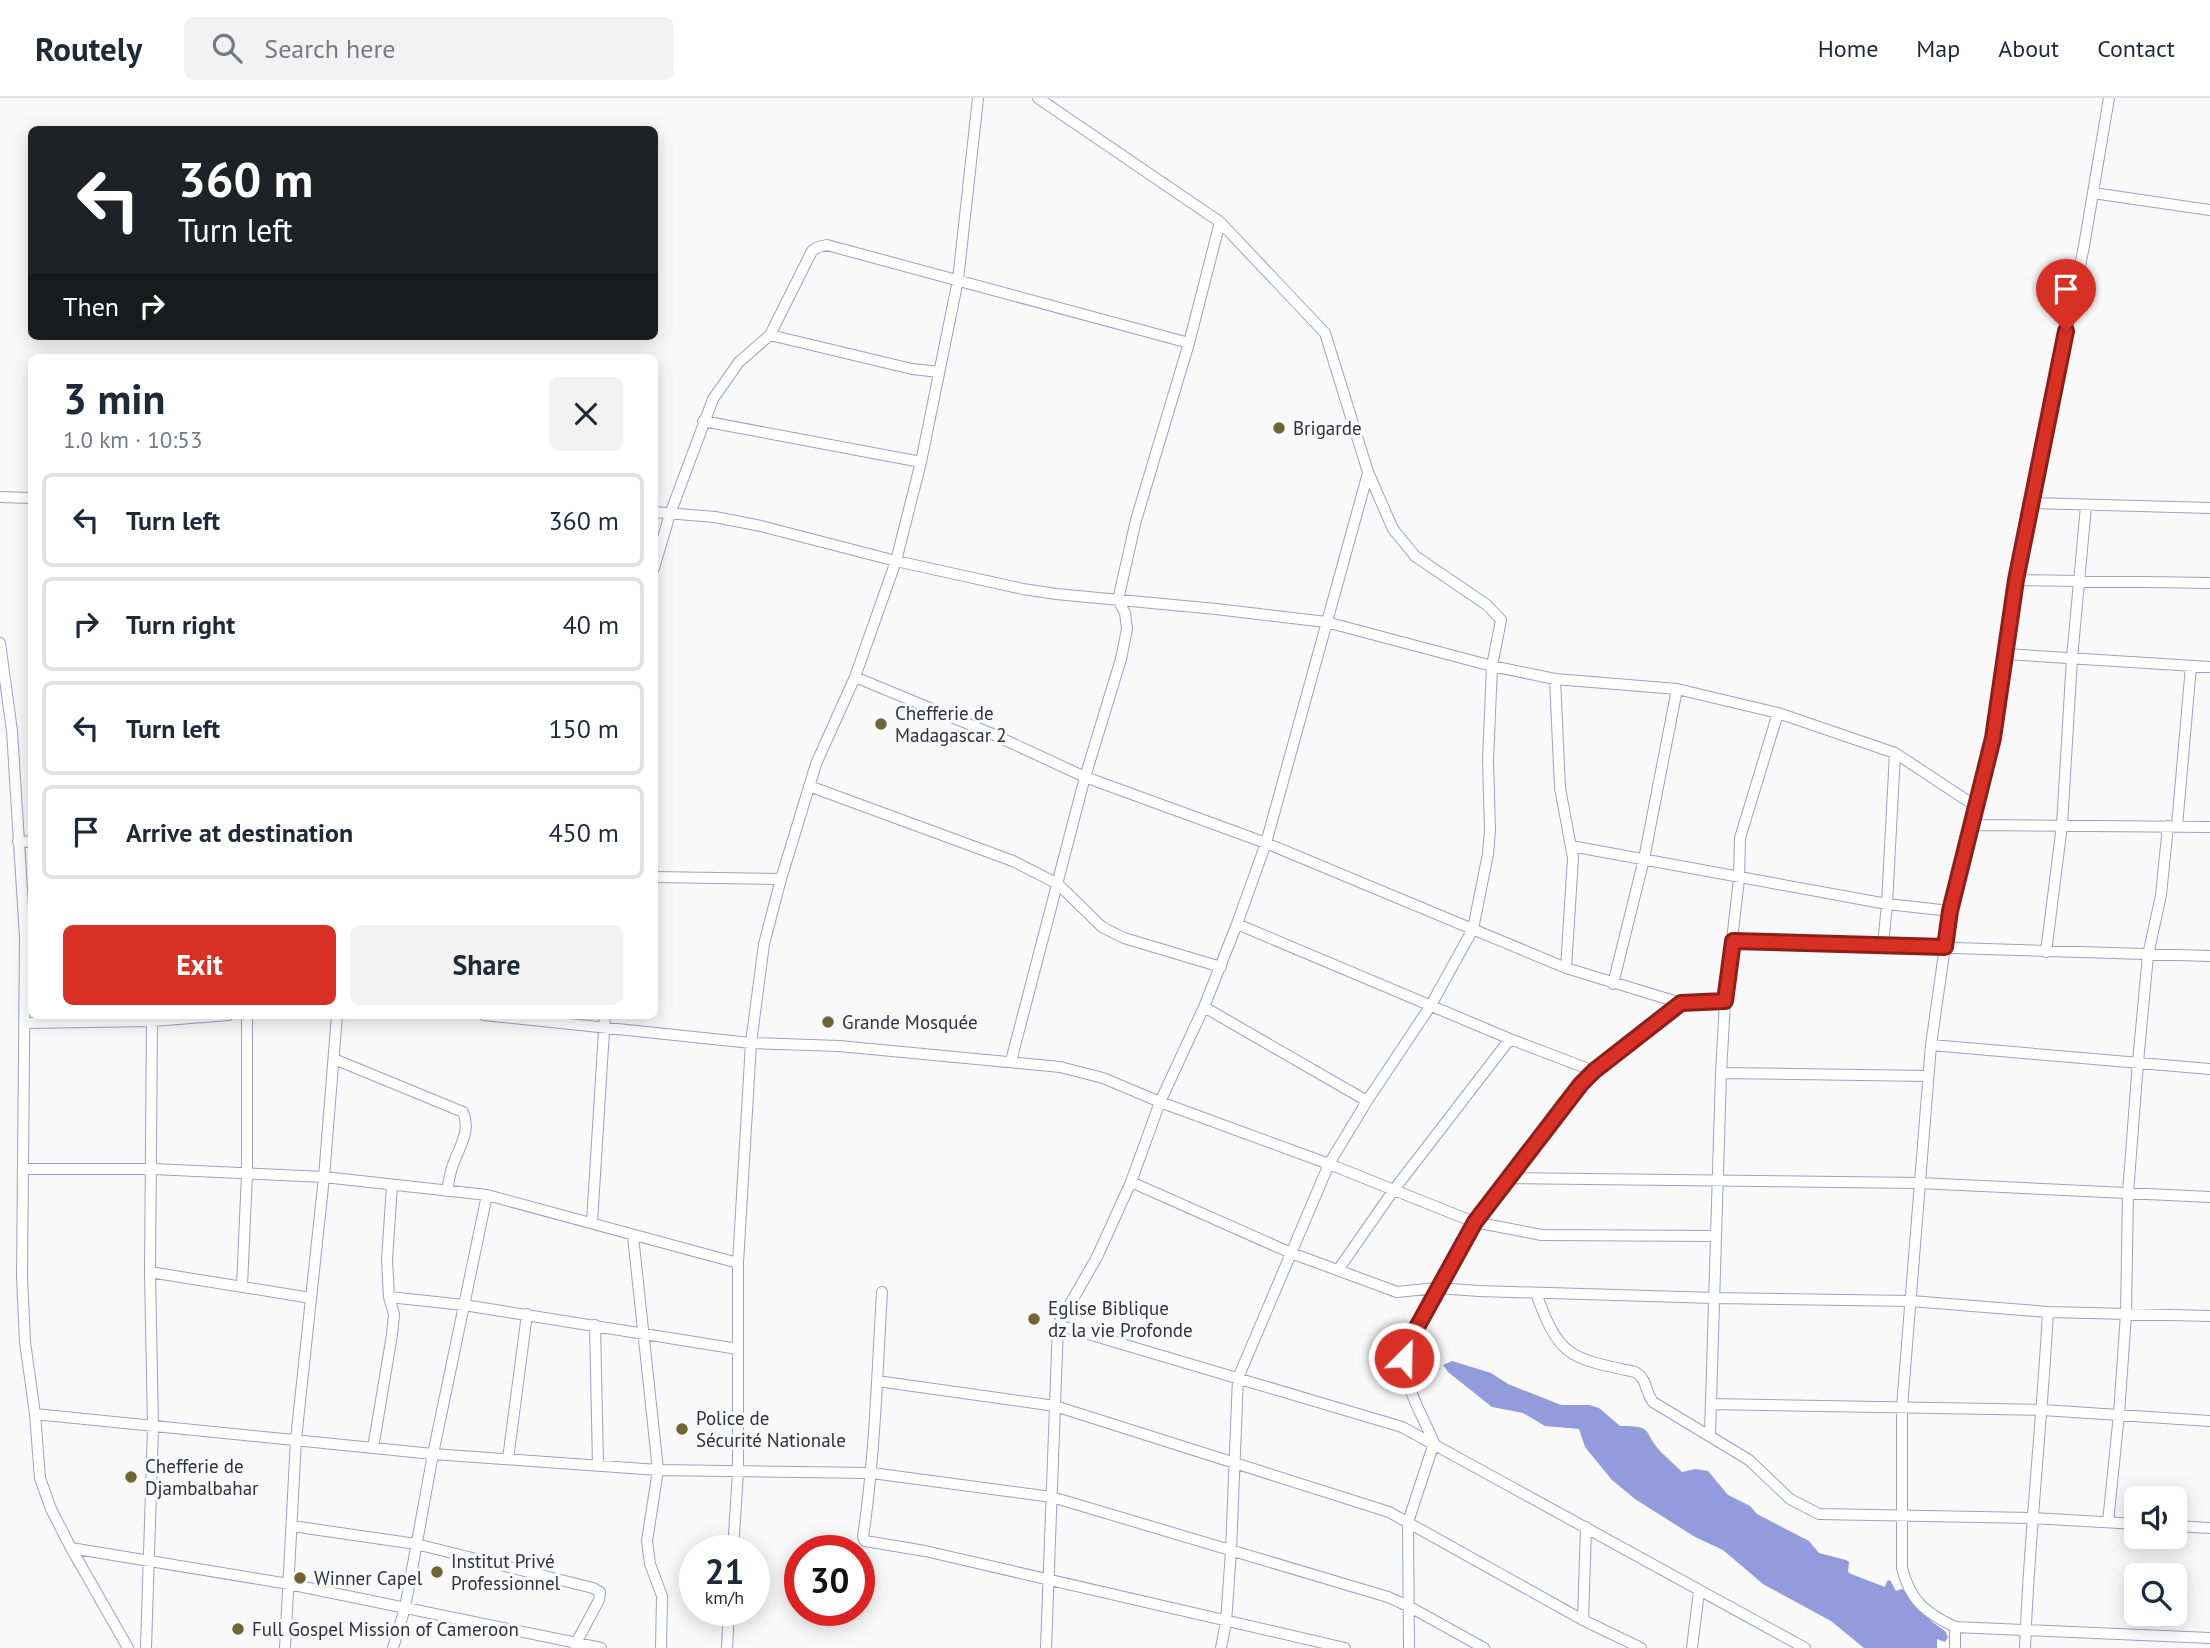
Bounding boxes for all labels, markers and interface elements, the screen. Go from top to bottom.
search box [184,17,674,80]
text: Routely [35,27,142,70]
icon: search [208,29,246,67]
text: Search here [264,32,395,65]
text: Home [1818,33,1878,64]
text: Map [1916,33,1960,64]
text: About [1998,33,2059,64]
text: Contact [2097,33,2175,64]
text: 360 m [178,147,313,211]
icon: left [63,154,154,245]
text: Turn left [178,209,293,251]
pin [2036,259,2096,331]
icon: arrive [2047,270,2085,308]
icon: right [133,287,171,325]
text: Then [63,290,119,323]
text: 3 min [63,371,165,426]
button: close [549,377,623,451]
place label: Brigarde [1293,416,1362,440]
marker: Brigarde [1271,420,1287,436]
text: 1.0 km · 10:53 [63,425,202,454]
icon: left [67,501,105,539]
text: Turn left [126,504,220,537]
text: 360 m [548,504,619,537]
icon: right [67,605,105,643]
text: Turn right [126,608,235,641]
text: 40 m [563,608,619,641]
place label: Chefferie de Madagascar 2 [895,701,1007,747]
icon: left [67,709,105,747]
text: Turn left [126,712,220,745]
text: 150 m [548,712,619,745]
marker: Chefferie de Madagascar 2 [873,716,889,732]
icon: arrive [67,813,105,851]
text: Arrive at destination [126,816,353,849]
text: 450 m [548,816,619,849]
button: Exit [63,925,336,1005]
button: Share [350,925,623,1005]
place label: Grande Mosquée [842,1010,978,1034]
marker: Grande Mosquée [820,1014,836,1030]
place label: Eglise Biblique dz la vie Profonde [1048,1296,1193,1342]
marker: Eglise Biblique dz la vie Profonde [1026,1311,1042,1327]
position arrow [1367,1321,1441,1395]
place label: Police de Sécurité Nationale [696,1406,846,1452]
marker: Police de Sécurité Nationale [674,1421,690,1437]
place label: Chefferie de Djambalbahar [145,1454,259,1500]
marker: Chefferie de Djambalbahar [123,1469,139,1485]
map controls [2124,1486,2187,1626]
button: sound [2124,1486,2187,1549]
speed limit sign: 30 [784,1535,875,1626]
text: 21 [705,1548,744,1594]
place label: Institut Privé Professionnel [451,1549,561,1595]
button: search [2124,1563,2187,1626]
marker: Institut Privé Professionnel [429,1564,445,1580]
place label: Winner Capel [314,1566,423,1590]
marker: Winner Capel [292,1570,308,1586]
text: km/h [705,1586,744,1609]
place label: Full Gospel Mission of Cameroon [252,1617,519,1641]
marker: Full Gospel Mission of Cameroon [230,1621,246,1637]

